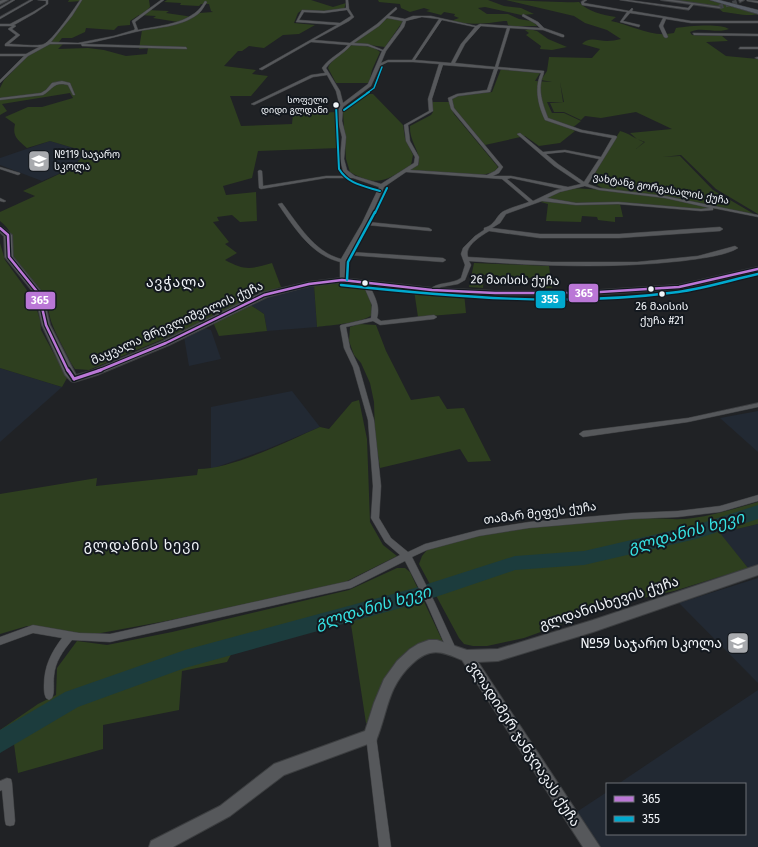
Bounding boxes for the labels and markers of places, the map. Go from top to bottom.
place label: სოფელი დიდი გლდანი [261,95,328,116]
marker: სოფელი დიდი გლდანი [331,100,341,110]
school or university icon: №119 საჯარო სკოლა [26,148,52,174]
place label: №119 საჯარო სკოლა [54,149,120,173]
unlabelled marker [360,278,370,288]
unlabelled marker [646,284,656,294]
marker: 26 მაისის ქუჩა #21 [657,289,667,299]
place label: 26 მაისის ქუჩა #21 [636,300,689,327]
school or university icon: №59 საჯარო სკოლა [725,630,751,656]
place label: №59 საჯარო სკოლა [580,635,722,652]

